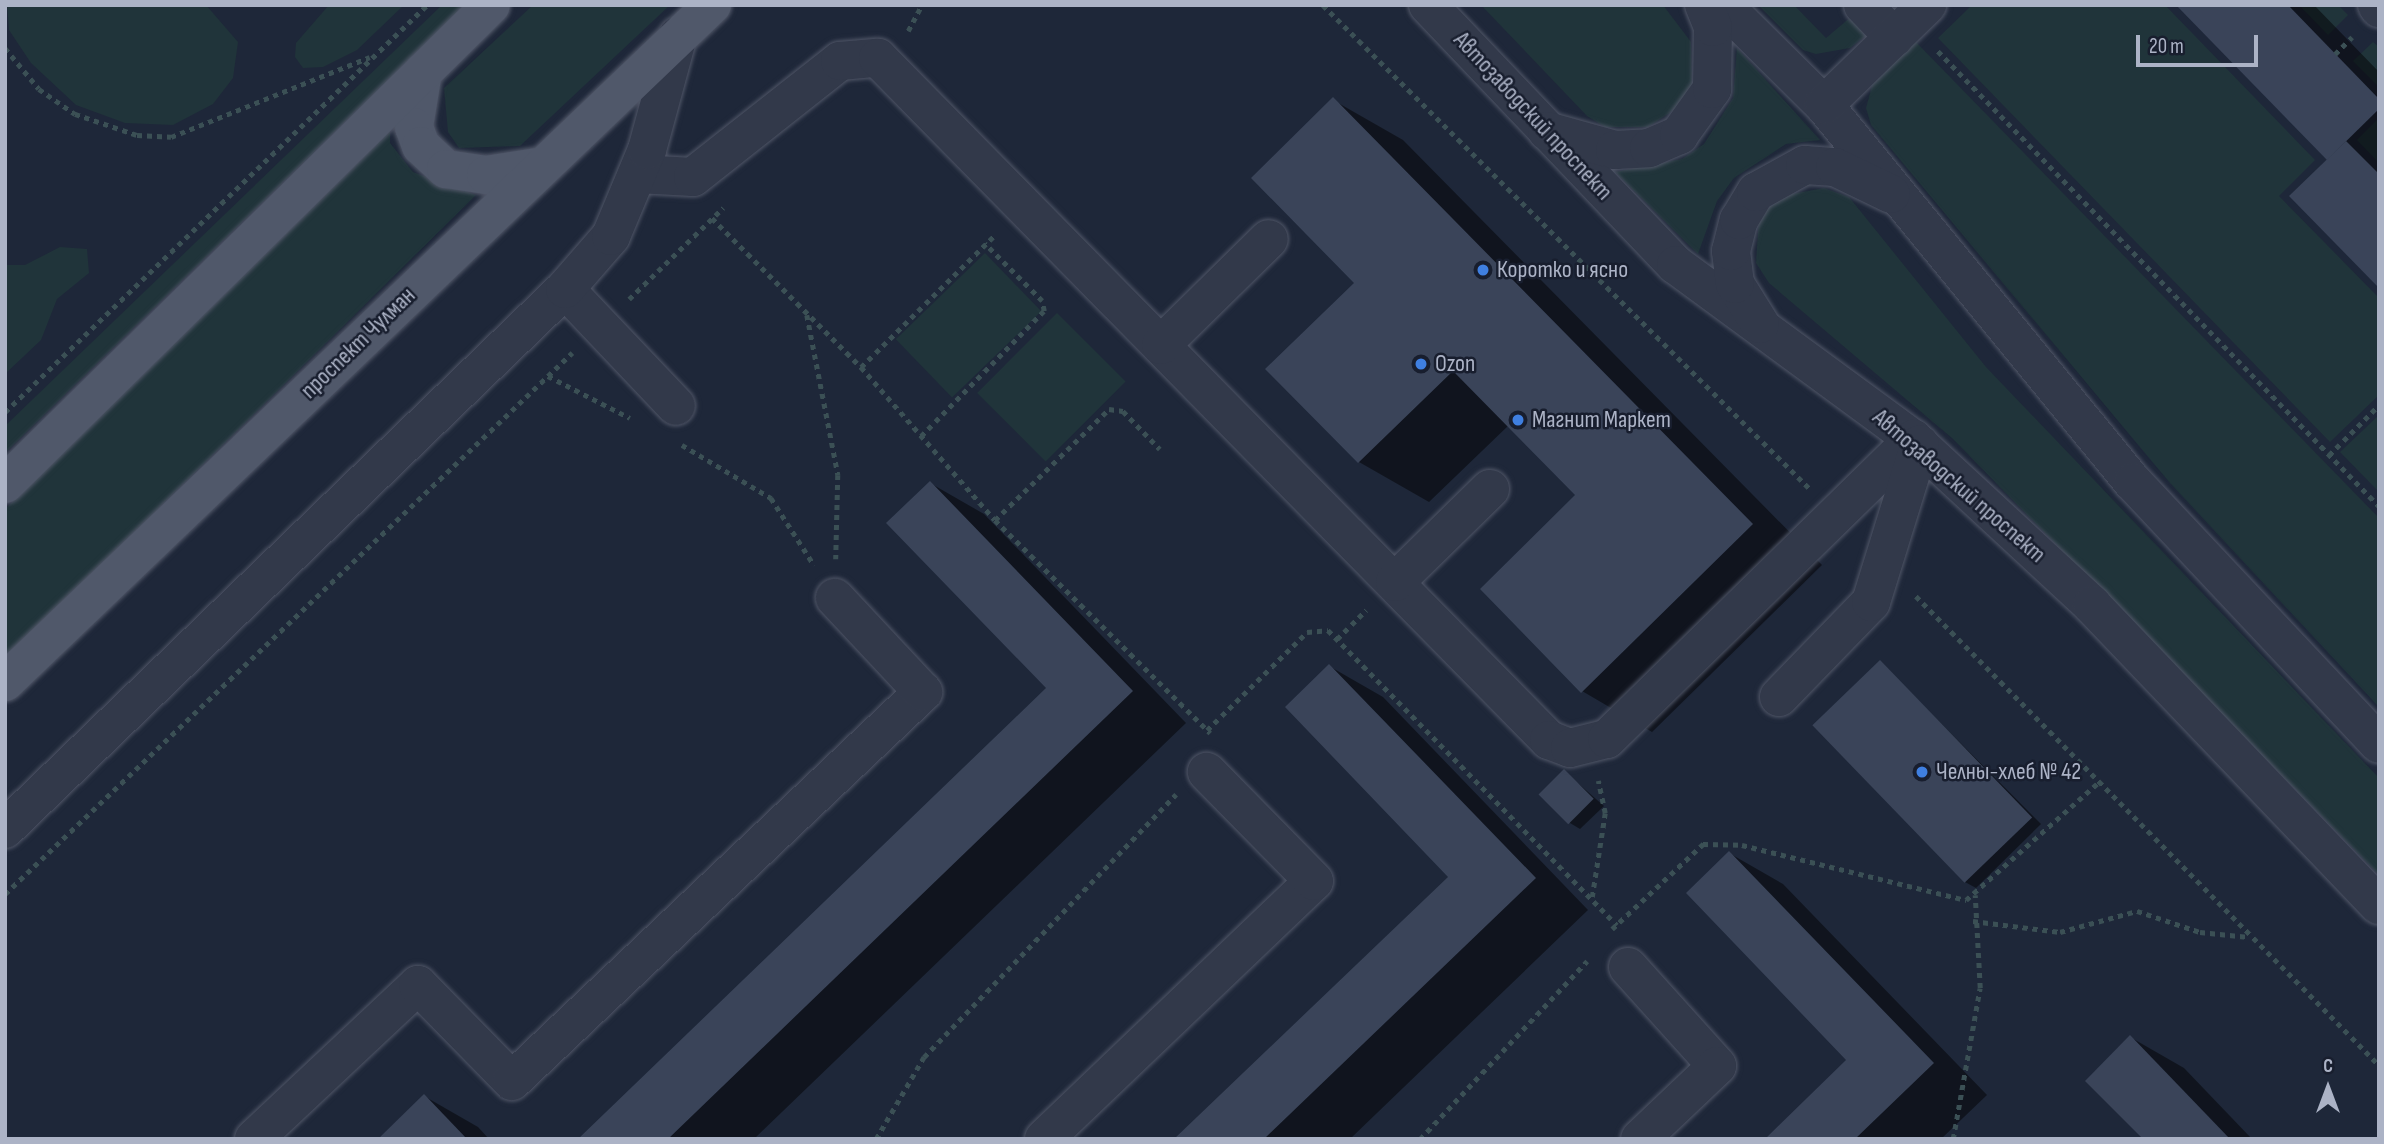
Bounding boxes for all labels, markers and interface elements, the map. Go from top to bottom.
scale bar [2139,21,2262,65]
street label: Автозаводский проспект [1448,26,1618,206]
text: 20 m [2149,34,2184,59]
place label: Коротко и ясно [1497,256,1628,284]
marker: Коротко и ясно [1475,262,1491,278]
street label: проспект Чулман [295,281,421,405]
place label: Ozon [1435,350,1475,378]
marker: Ozon [1413,356,1429,372]
street label: Автозаводский проспект [1867,403,2051,569]
place label: Магнит Маркет [1532,406,1671,434]
marker: Магнит Маркет [1510,412,1526,428]
place label: Челны-хлеб № 42 [1936,758,2081,786]
marker: Челны-хлеб № 42 [1914,764,1930,780]
north arrow [2293,1053,2363,1123]
text: С [2323,1055,2333,1078]

